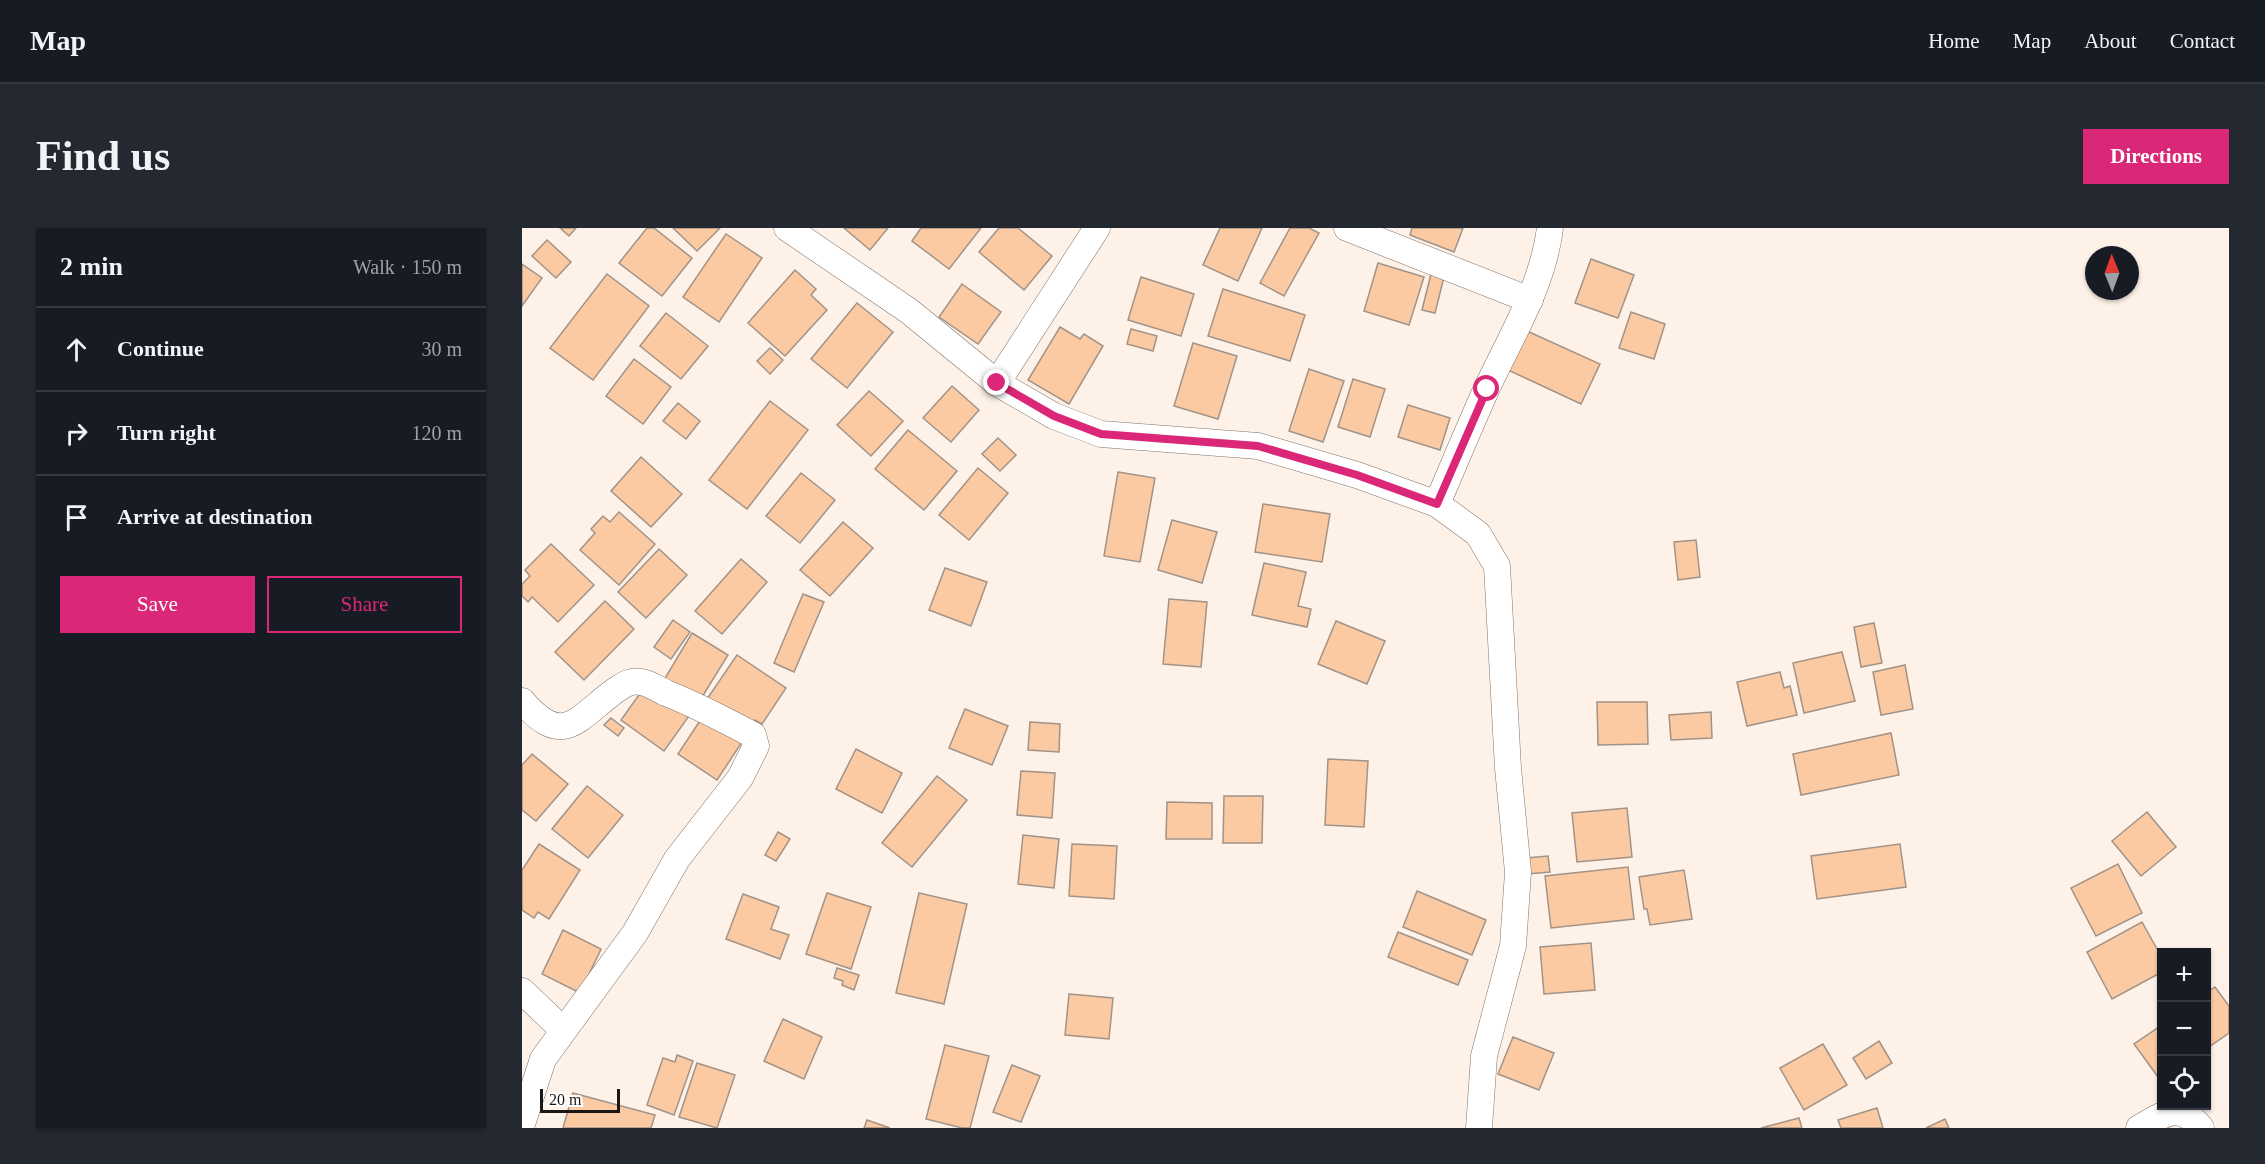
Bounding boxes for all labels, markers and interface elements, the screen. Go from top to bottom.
text: Map [30,25,86,56]
text: Home [1928,29,1980,53]
text: Map [2013,29,2051,53]
text: About [2084,29,2137,53]
text: Contact [2170,29,2235,53]
button: Directions [2083,129,2229,184]
text: Find us [36,133,170,179]
north arrow [2085,246,2139,300]
text: 2 min [60,252,123,281]
text: Walk · 150 m [353,256,462,278]
icon: ahead [60,333,93,366]
text: Continue [117,336,204,361]
text: 30 m [421,338,462,360]
route end [983,369,1009,395]
route start [1473,375,1499,401]
icon: right [60,417,93,450]
text: Turn right [117,420,216,445]
text: 120 m [411,422,462,444]
icon: arrive [60,501,93,534]
text: Arrive at destination [117,504,313,529]
button: Save [60,576,255,633]
button: Share [267,576,462,633]
map controls [2157,948,2211,1110]
button: + [2157,948,2211,1002]
button: − [2157,1002,2211,1056]
button: locate [2157,1056,2211,1110]
scale bar [540,1086,620,1114]
text: 20 m [549,1091,581,1108]

